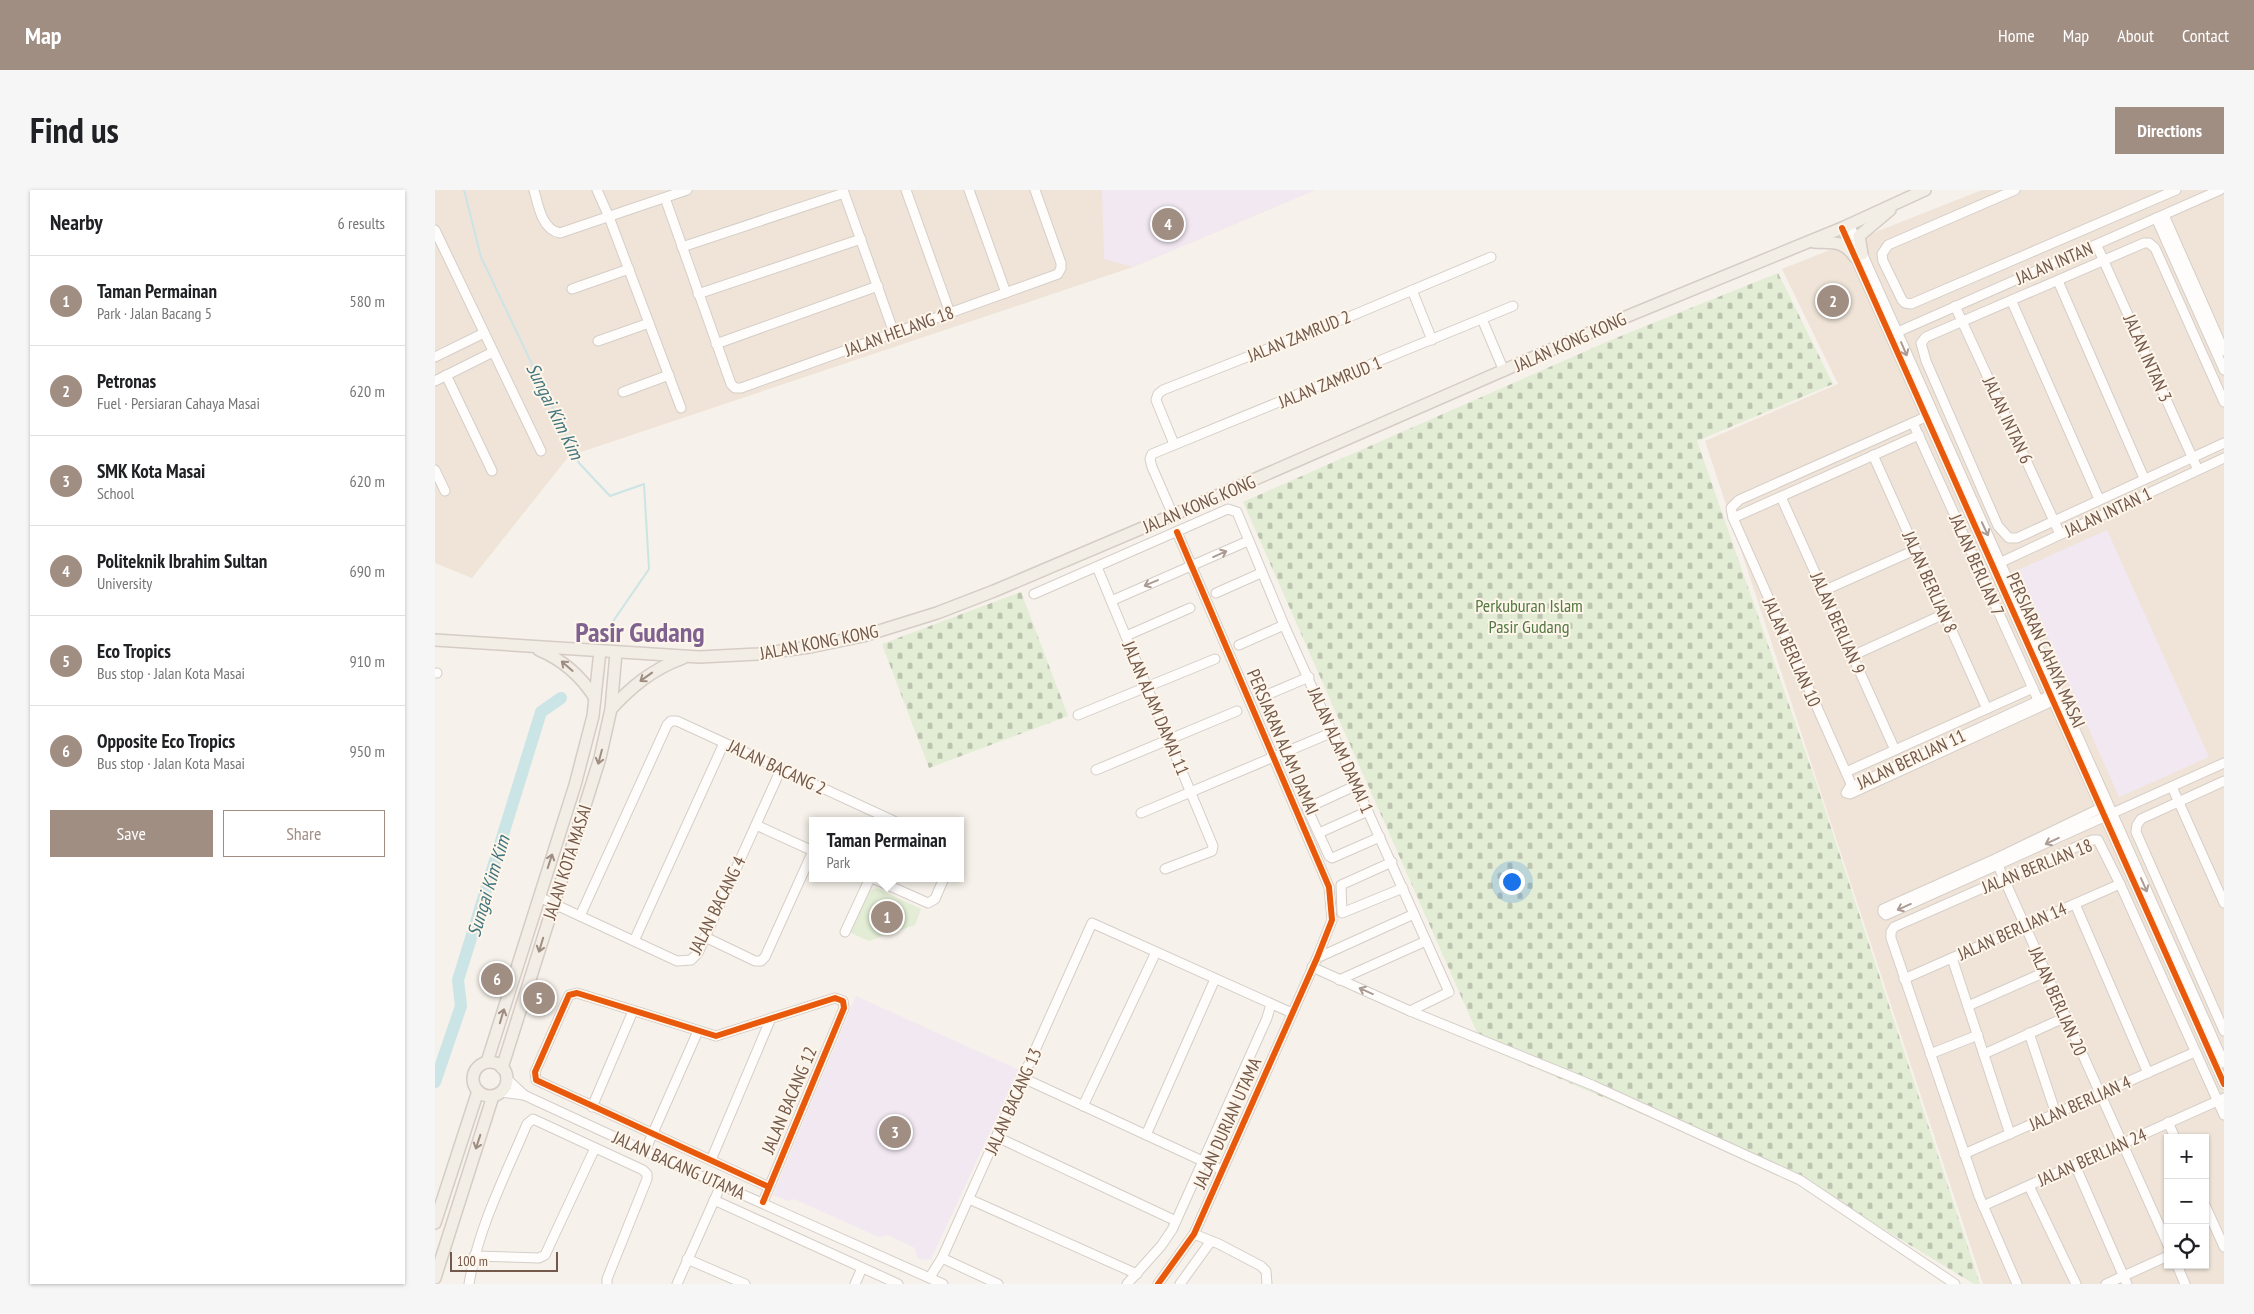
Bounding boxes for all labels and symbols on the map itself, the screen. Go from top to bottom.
pin: 4 [1152,205,1184,243]
street label: JALAN INTAN [2011,236,2096,290]
pin: 2 [1817,282,1849,320]
street label: JALAN HELANG 18 [840,301,957,362]
street label: JALAN ZAMRUD 2 [1243,305,1354,367]
street label: JALAN KONG KONG [1510,307,1630,377]
street label: JALAN INTAN 3 [2118,310,2178,405]
one-way arrow [1900,341,1910,356]
street label: JALAN ZAMRUD 1 [1274,351,1385,413]
water label: Sungai Kim Kim [521,359,589,465]
street label: JALAN INTAN 6 [1977,372,2038,467]
street label: JALAN KONG KONG [1138,470,1259,538]
street label: JALAN INTAN 1 [2060,482,2155,543]
street label: JALAN BERLIAN 7 [1944,510,2010,619]
one-way arrow [1980,521,1990,536]
street label: JALAN BERLIAN 8 [1897,527,1963,636]
one-way arrow [1212,548,1227,558]
street label: JALAN BERLIAN 9 [1805,568,1871,677]
street label: PERSIARAN CAHAYA MASAI [2001,569,2091,731]
one-way arrow [1144,579,1159,589]
street label: JALAN BERLIAN 10 [1757,593,1826,710]
park label: Perkuburan Islam Pasir Gudang [1475,594,1583,638]
district label: Pasir Gudang [575,613,705,650]
street label: JALAN KONG KONG [757,619,880,665]
street label: JALAN ALAM DAMAI 11 [1117,636,1195,779]
one-way arrow [561,661,574,672]
street label: PERSIARAN ALAM DAMAI [1242,666,1324,818]
one-way arrow [639,672,653,682]
street label: JALAN ALAM DAMAI 1 [1303,683,1379,817]
street label: JALAN BERLIAN 11 [1852,724,1969,795]
street label: JALAN BACANG 2 [723,734,830,800]
one-way arrow [595,749,604,765]
street label: JALAN KOTA MASAI [537,802,596,923]
water label: Sungai Kim Kim [461,831,515,939]
street label: JALAN BERLIAN 18 [1977,833,2096,899]
one-way arrow [2045,836,2060,846]
street label: JALAN BACANG 4 [683,852,751,958]
one-way arrow [546,853,556,869]
your location [1499,869,1525,895]
one-way arrow [2140,877,2150,892]
street label: JALAN BERLIAN 14 [1953,897,2070,966]
pin: 1 [871,898,903,936]
one-way arrow [1897,903,1912,913]
one-way arrow [536,937,545,953]
street label: JALAN BERLIAN 20 [2023,942,2092,1059]
pin: 6 [481,960,513,998]
pin: 5 [523,979,555,1017]
one-way arrow [1359,986,1374,996]
one-way arrow [497,1008,507,1024]
street label: JALAN BACANG 12 [756,1043,822,1158]
street label: JALAN BACANG 13 [979,1044,1047,1159]
street label: JALAN DURIAN UTAMA [1187,1053,1266,1193]
street label: JALAN BERLIAN 4 [2025,1070,2134,1136]
pin: 3 [879,1113,911,1151]
street label: JALAN BERLIAN 24 [2033,1123,2150,1192]
street label: JALAN BACANG UTAMA [608,1125,749,1205]
one-way arrow [473,1134,483,1150]
scale bar [450,1249,557,1272]

